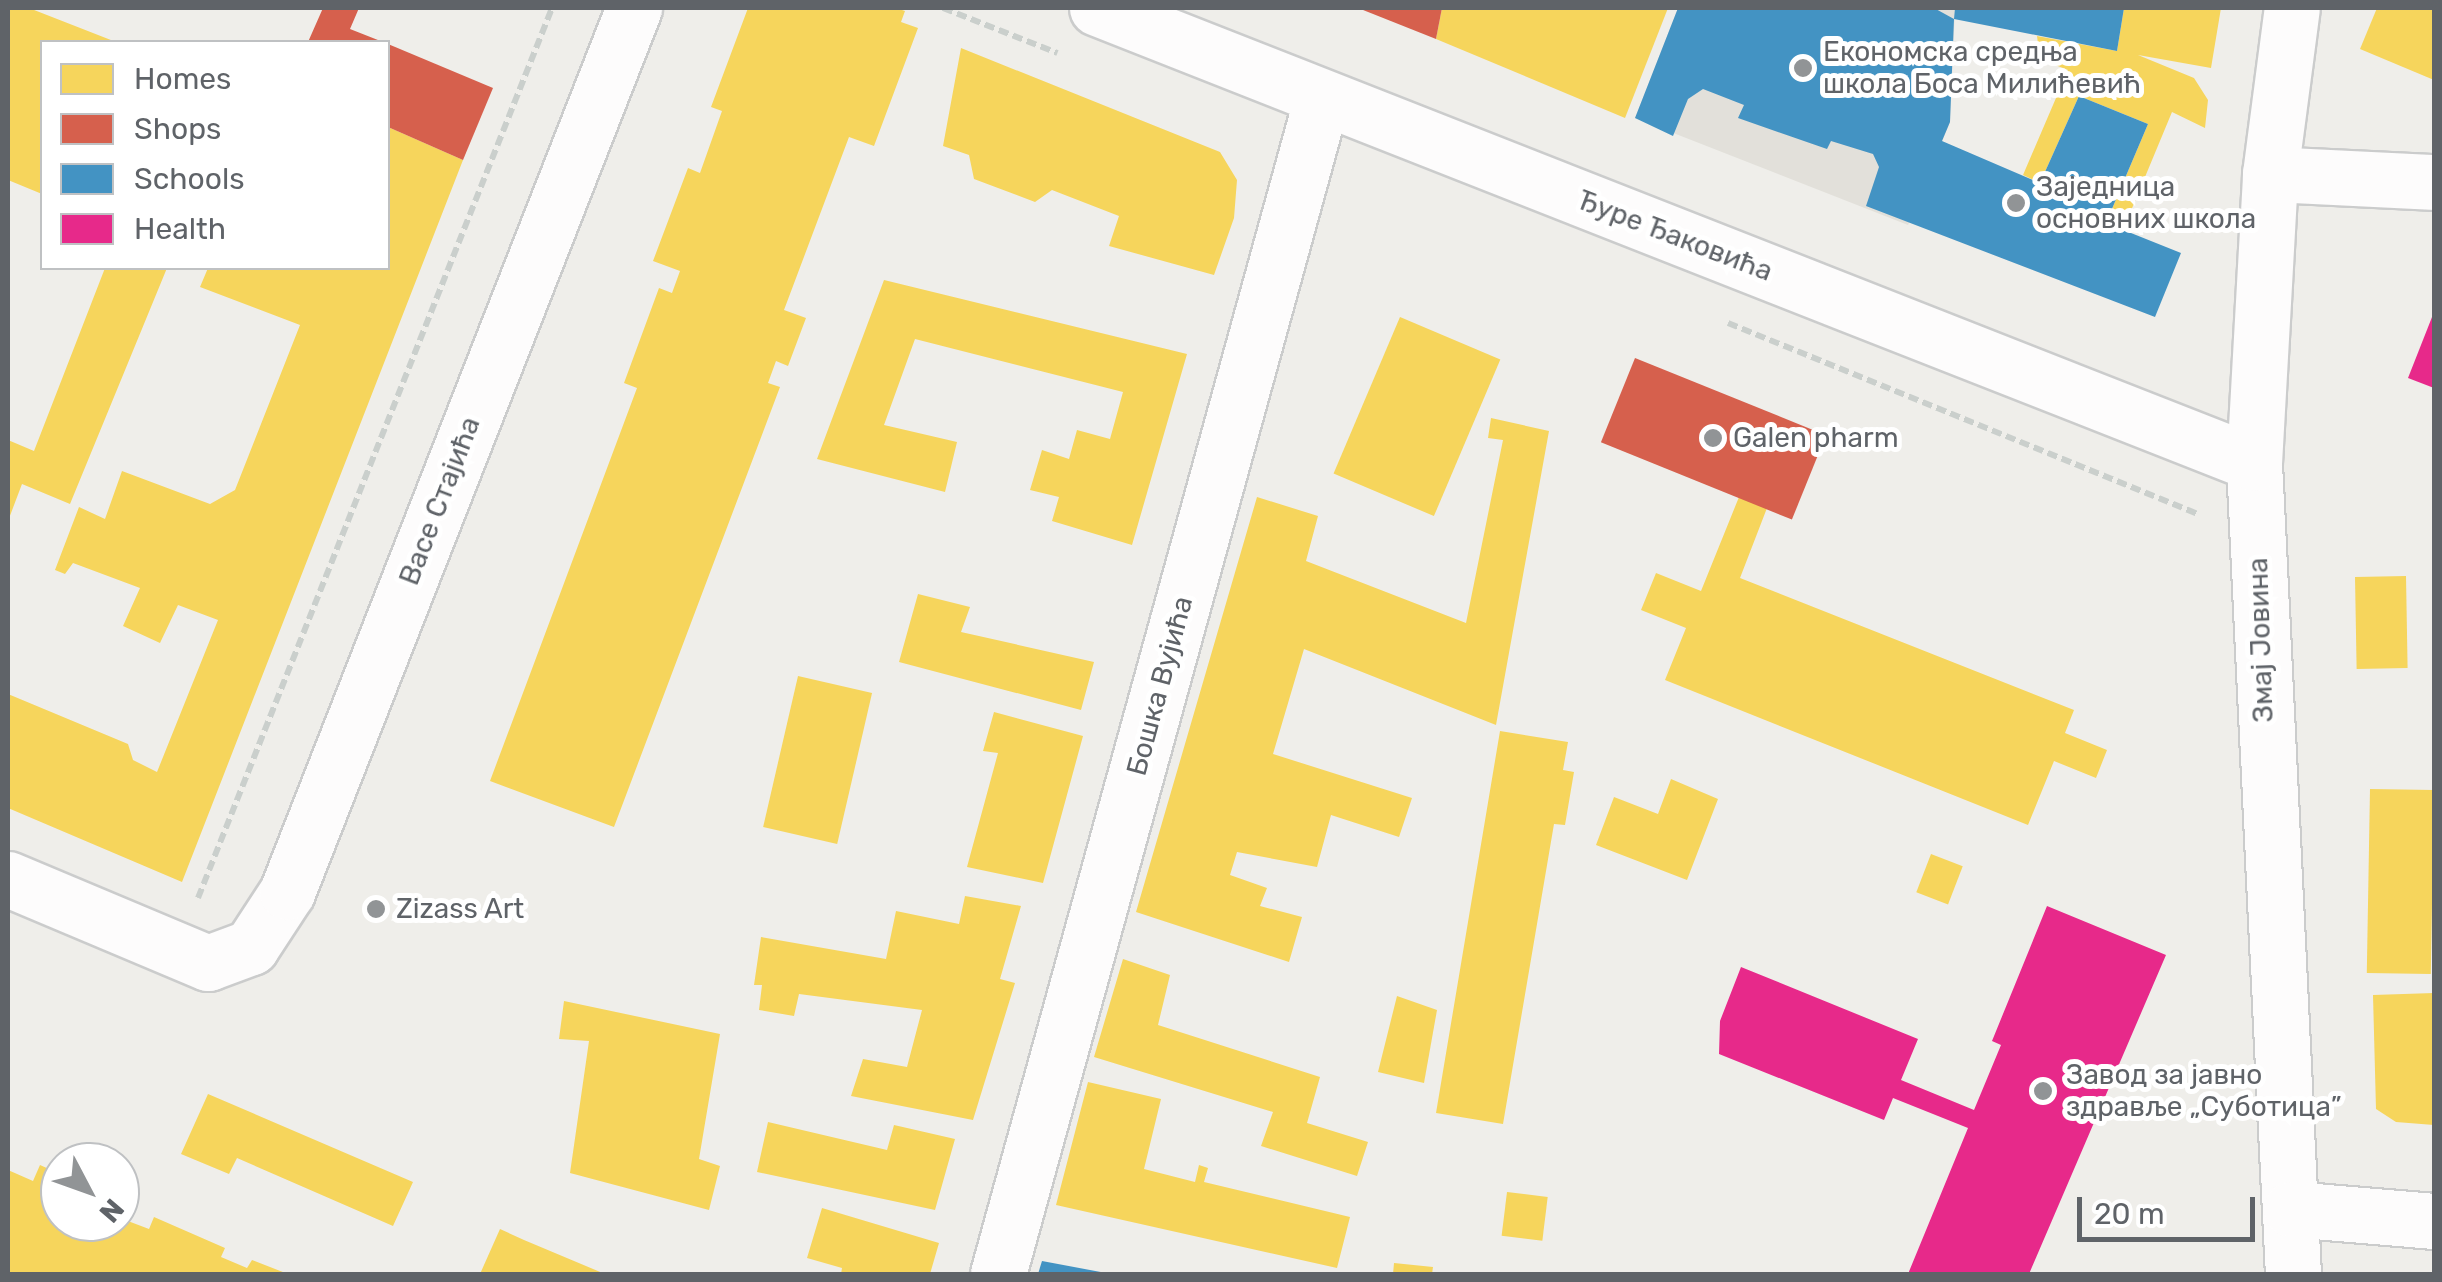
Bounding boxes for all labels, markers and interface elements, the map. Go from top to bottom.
place label: Економска средња школа Боса Милићевић [1823,35,2141,101]
legend [40,40,390,270]
marker: Економска средња школа Боса Милићевић [1792,57,1814,79]
text: Homes [134,61,231,97]
text: Shops [134,111,221,147]
text: Schools [134,161,245,197]
place label: Заједница основних школа [2036,170,2256,236]
street label: Ђуре Ђаковића [1573,183,1777,289]
marker: Заједница основних школа [2005,192,2027,214]
text: Health [134,211,226,247]
street label: Васе Стајића [393,412,487,590]
place label: Galen pharm [1733,421,1899,455]
marker: Galen pharm [1702,427,1724,449]
street label: Змај Јовина [2241,557,2281,723]
street label: Бошка Вујића [1120,593,1200,779]
place label: Zizass Art [396,892,525,926]
marker: Zizass Art [365,898,387,920]
place label: Завод за јавно здравље „Суботица” [2066,1058,2342,1124]
marker: Завод за јавно здравље „Суботица” [2030,1078,2056,1104]
north arrow [40,1142,140,1242]
scale bar [2082,1177,2260,1239]
text: N [92,1192,131,1229]
text: 20 m [2094,1196,2165,1232]

